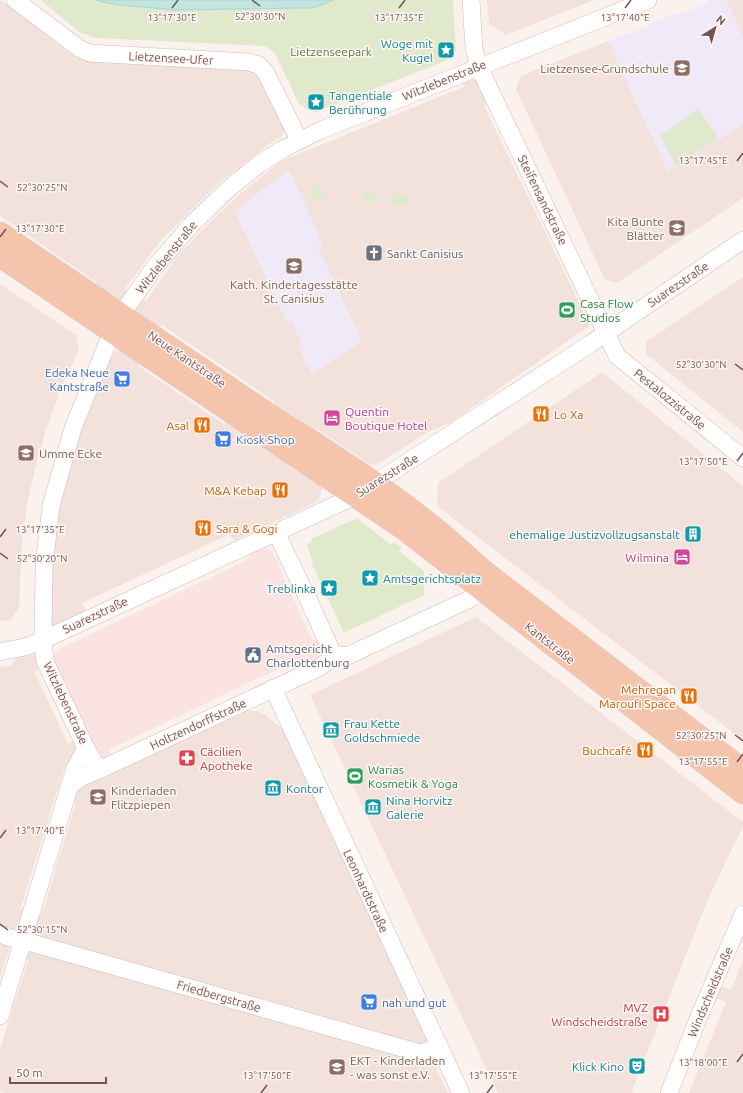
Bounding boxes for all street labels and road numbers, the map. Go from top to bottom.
street label: Lietzensee-Ufer [128,49,214,67]
street label: Witzlebenstraße [400,57,488,103]
street label: Steifensandstraße [516,153,570,247]
street label: Witzlebenstraße [133,218,199,296]
street label: Suarezstraße [645,259,711,309]
street label: Neue Kantstraße [146,328,228,390]
street label: Pestalozzistraße [632,366,708,432]
street label: Suarezstraße [354,451,420,499]
street label: Suarezstraße [60,594,130,636]
street label: Kantstraße [523,620,577,666]
street label: Witzlebenstraße [41,660,91,746]
street label: Holtzendorffstraße [148,696,248,752]
street label: Leonhardtstraße [341,847,391,935]
street label: Windscheidstraße [685,945,735,1039]
street label: Friedbergstraße [175,978,263,1014]

